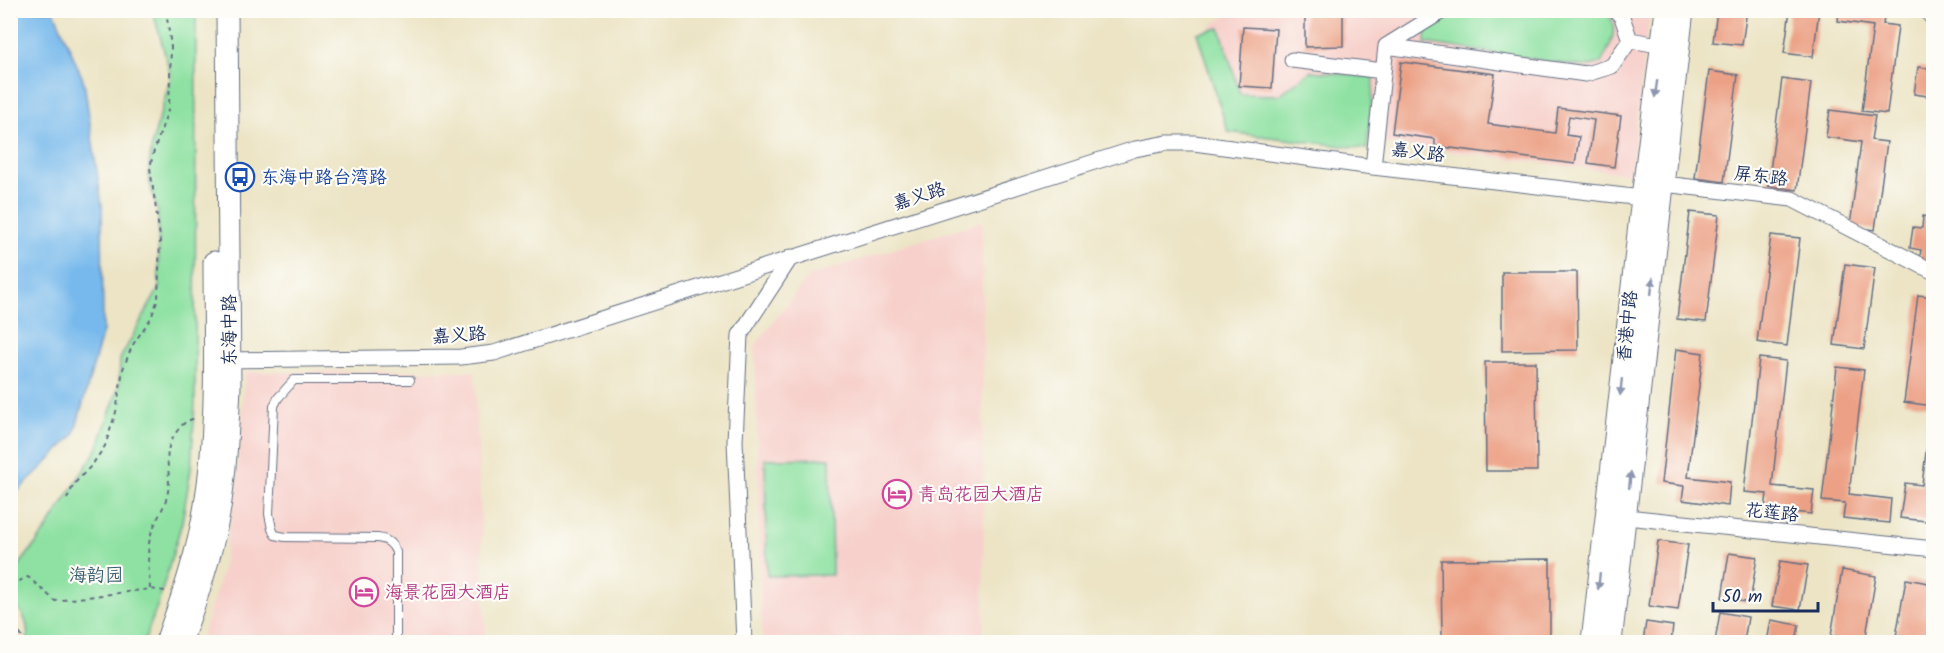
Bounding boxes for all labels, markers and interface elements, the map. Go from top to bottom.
one-way arrow [1652,80,1661,99]
street label: 嘉义路 [1389,136,1446,171]
street label: 屏东路 [1732,160,1789,195]
bus stop icon: 东海中路台湾路 [224,161,256,193]
place label: 东海中路台湾路 [261,164,387,193]
street label: 嘉义路 [889,175,950,220]
one-way arrow [1647,277,1657,296]
street label: 香港中路 [1610,289,1647,363]
street label: 东海中路 [216,294,245,366]
street label: 嘉义路 [431,320,487,353]
one-way arrow [1616,378,1625,397]
one-way arrow [1625,471,1635,490]
hotel icon: 青岛花园大酒店 [881,478,913,510]
place label: 青岛花园大酒店 [918,481,1044,510]
street label: 花莲路 [1743,496,1800,531]
park label: 海韵园 [69,562,123,591]
one-way arrow [1594,572,1603,591]
scale bar [1713,575,1818,613]
hotel icon: 海景花园大酒店 [348,576,380,608]
place label: 海景花园大酒店 [385,579,511,608]
text: 50 m [1722,583,1762,612]

